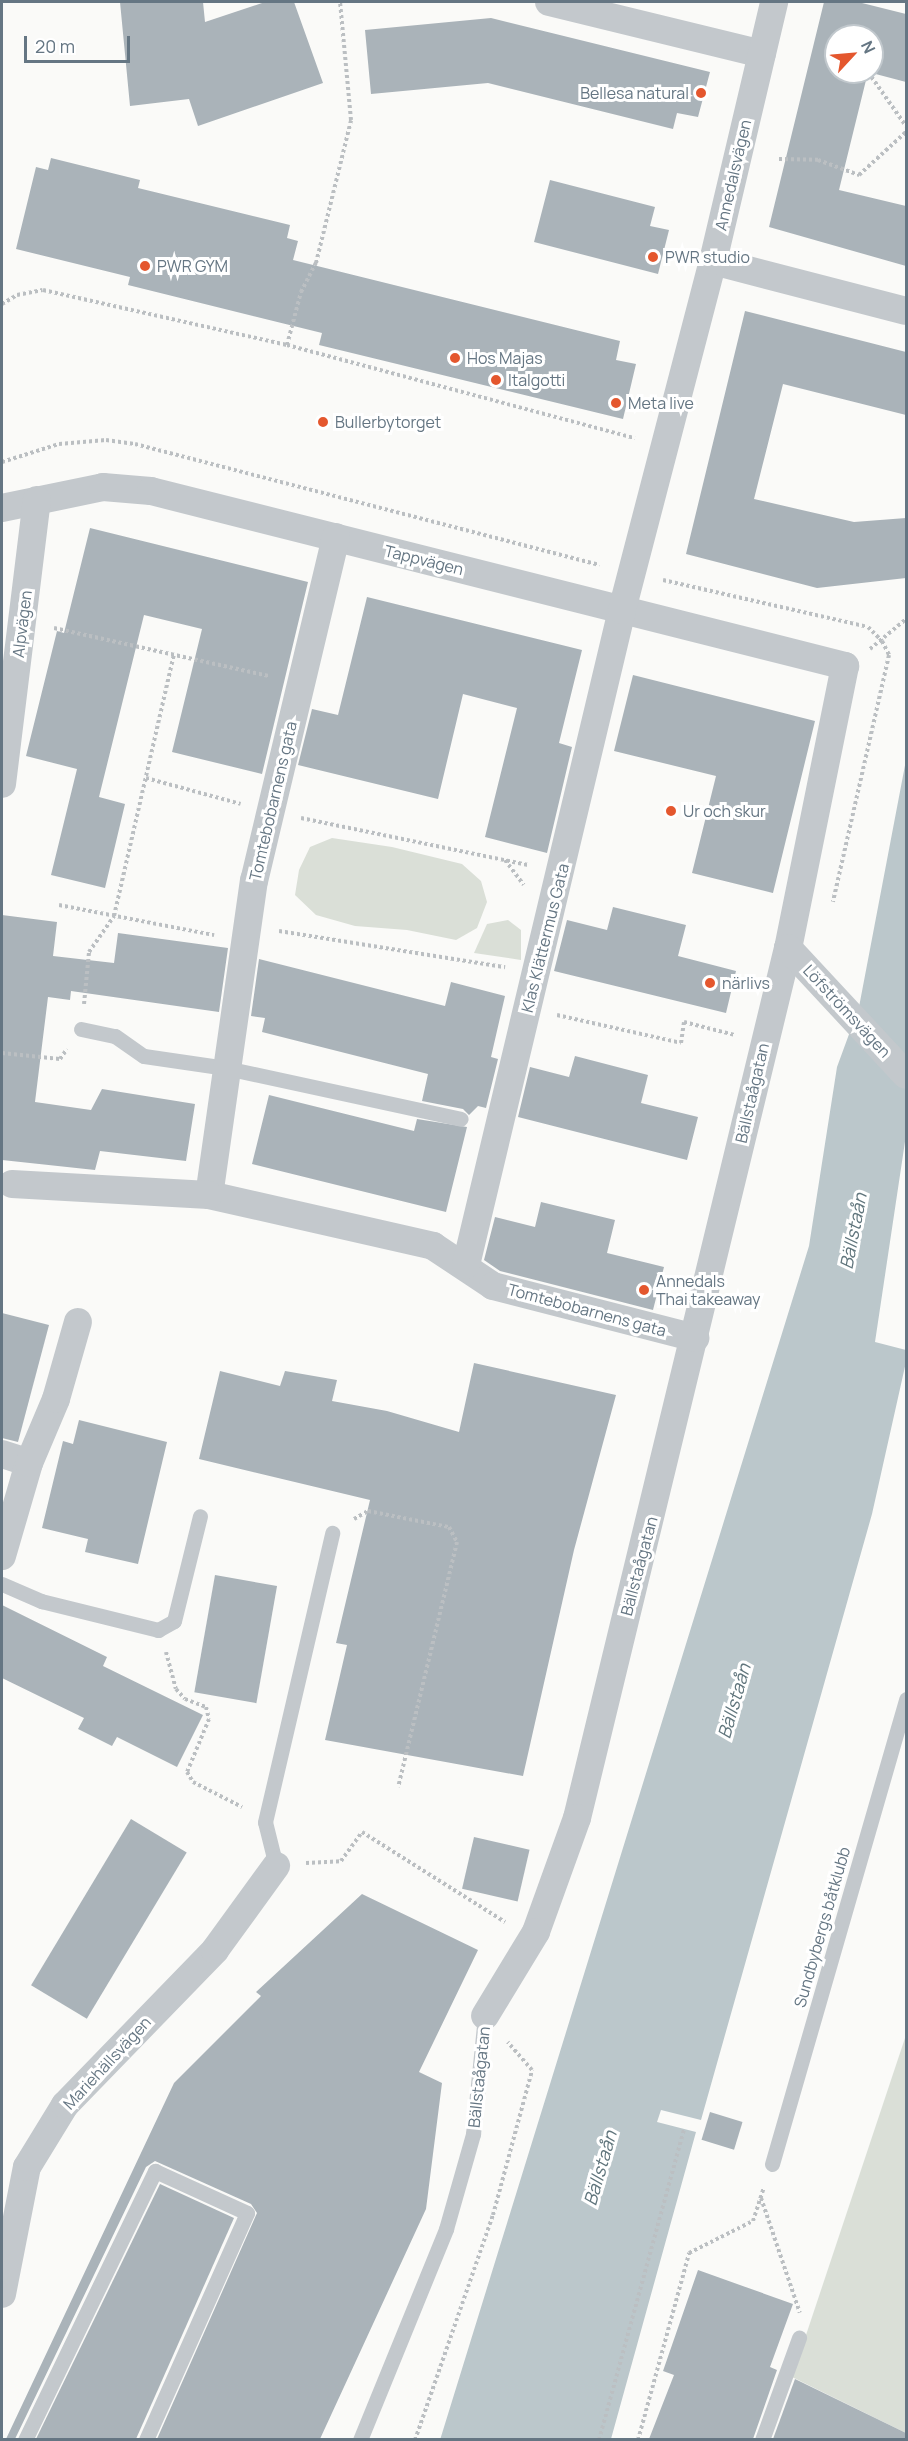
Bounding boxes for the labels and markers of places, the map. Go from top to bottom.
place label: Bellesa natural [580,83,689,103]
marker: Bellesa natural [694,86,708,100]
place label: PWR studio [665,247,750,267]
marker: PWR studio [646,250,660,264]
place label: PWR GYM [157,256,228,276]
marker: PWR GYM [138,259,152,273]
place label: Hos Majas [467,348,543,368]
marker: Hos Majas [448,351,462,365]
place label: Italgotti [508,370,565,390]
marker: Italgotti [489,373,503,387]
place label: Meta live [628,393,694,413]
marker: Meta live [609,396,623,410]
place label: Bullerbytorget [335,412,441,432]
marker: Bullerbytorget [316,415,330,429]
place label: Ur och skur [683,801,766,821]
marker: Ur och skur [664,804,678,818]
place label: närlivs [722,973,770,993]
marker: närlivs [703,976,717,990]
place label: Annedals Thai takeaway [656,1271,760,1309]
marker: Annedals Thai takeaway [637,1283,651,1297]

